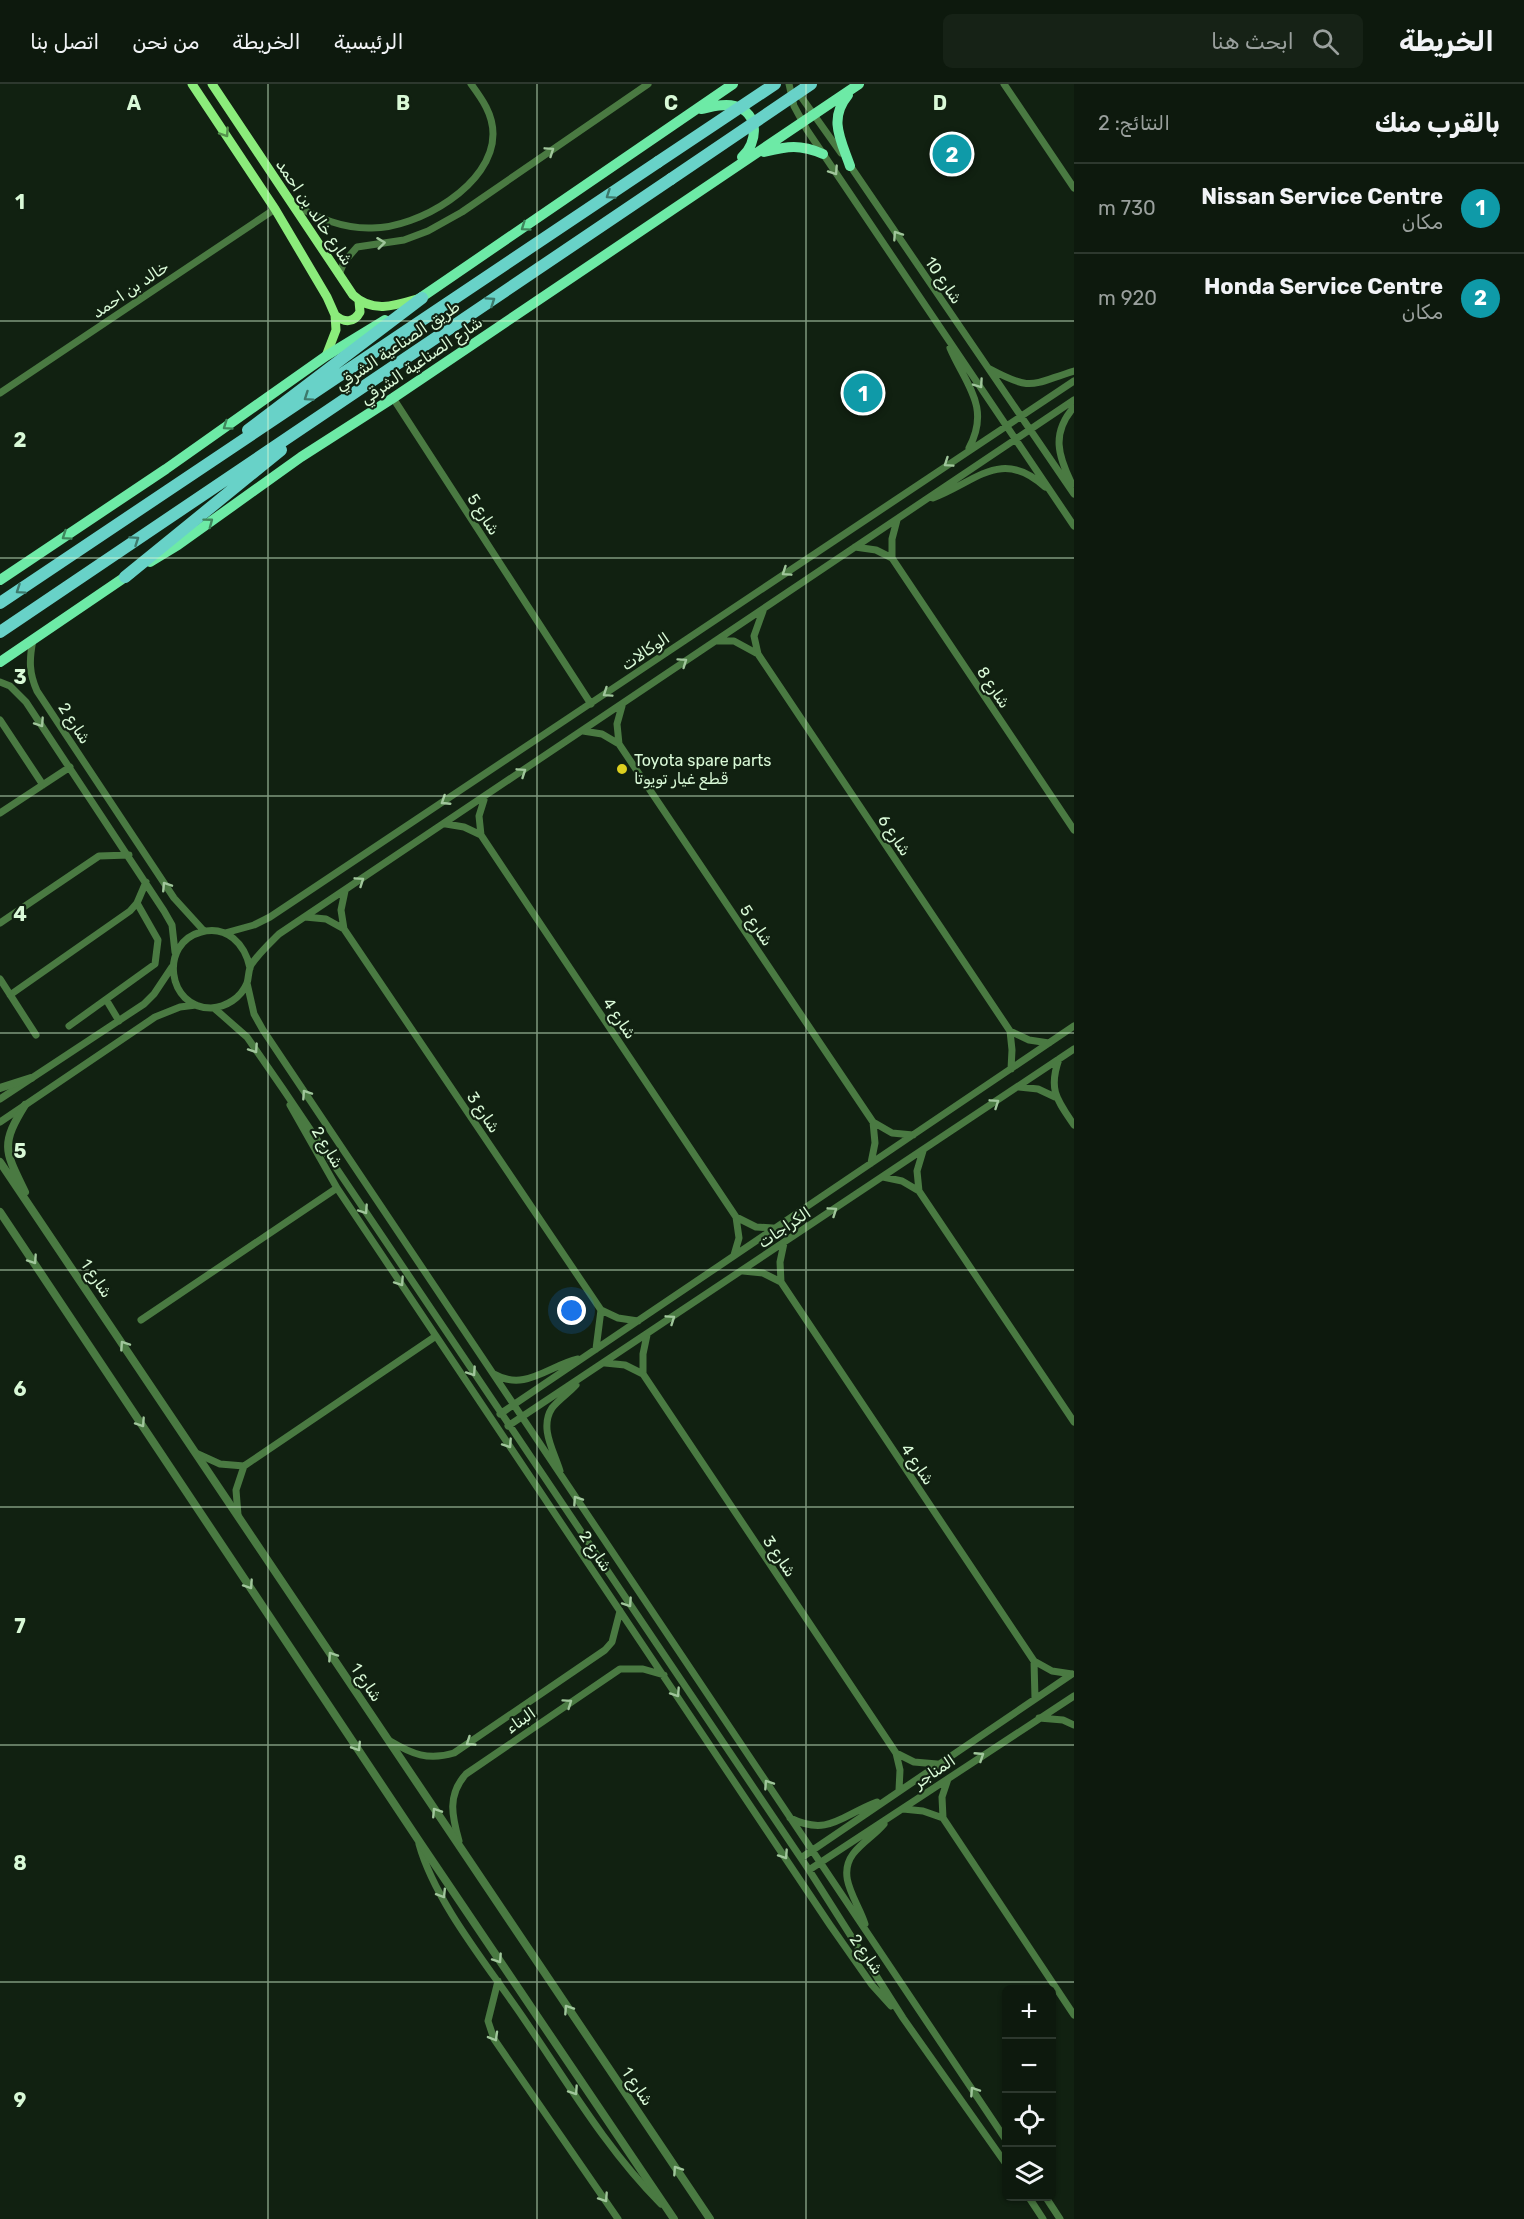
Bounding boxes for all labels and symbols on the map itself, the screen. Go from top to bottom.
text: A [127,91,142,115]
text: B [396,91,410,115]
text: C [664,91,678,115]
text: D [933,91,947,115]
one-way arrow [218,126,229,137]
pin: 2 [932,132,972,176]
one-way arrow [543,147,554,158]
street label: شارع خالد بن احمد [270,156,357,270]
one-way arrow [827,164,838,175]
one-way arrow [606,188,617,199]
text: 1 [15,190,25,214]
one-way arrow [520,220,531,231]
one-way arrow [893,230,904,241]
one-way arrow [376,238,385,250]
street label: شارع 10 [919,253,966,309]
street label: خالد بن احمد [88,257,172,322]
street label: طريق الصناعية الشرقي [331,297,465,397]
one-way arrow [484,297,495,308]
street label: شارع الصناعية الشرقي [357,313,488,411]
pin: 1 [844,370,882,416]
one-way arrow [972,378,983,389]
one-way arrow [304,390,315,401]
one-way arrow [223,419,234,430]
text: 2 [14,428,27,452]
one-way arrow [944,456,954,468]
street label: شارع 5 [462,490,504,540]
one-way arrow [202,518,213,529]
one-way arrow [62,529,73,540]
one-way arrow [129,536,140,547]
one-way arrow [782,565,793,576]
one-way arrow [15,582,26,593]
street label: الوكالات [618,628,674,675]
one-way arrow [677,658,688,669]
street label: شارع 8 [971,663,1014,713]
text: 3 [13,665,27,689]
one-way arrow [603,686,614,697]
street label: شارع 2 [53,699,95,748]
one-way arrow [33,716,44,727]
place label: Toyota spare parts قطع غيار تويوتا [634,751,771,790]
marker: Toyota spare parts قطع غيار تويوتا [615,762,629,776]
one-way arrow [516,768,527,779]
one-way arrow [441,794,452,805]
street label: شارع 6 [872,811,915,861]
one-way arrow [354,877,365,888]
one-way arrow [163,882,174,893]
street label: شارع 5 [734,901,777,950]
text: 4 [13,902,27,926]
street label: شارع 4 [597,994,640,1044]
one-way arrow [247,1042,258,1053]
street label: شارع 3 [461,1088,504,1138]
one-way arrow [302,1090,313,1101]
one-way arrow [989,1098,999,1110]
street label: شارع 2 [306,1123,347,1173]
text: 5 [14,1139,27,1163]
one-way arrow [357,1203,368,1214]
street label: الكراجات [754,1203,815,1253]
one-way arrow [826,1207,837,1218]
one-way arrow [25,1254,36,1265]
street label: شارع 1 [75,1255,116,1302]
one-way arrow [393,1275,404,1286]
your location [557,1296,586,1325]
one-way arrow [664,1315,675,1326]
one-way arrow [120,1341,131,1352]
one-way arrow [465,1366,476,1377]
text: 6 [13,1377,27,1401]
one-way arrow [134,1416,145,1427]
one-way arrow [501,1438,512,1449]
street label: شارع 4 [895,1440,938,1490]
one-way arrow [573,1496,584,1507]
street label: شارع 2 [573,1527,616,1576]
street label: شارع 3 [757,1532,800,1582]
one-way arrow [242,1578,253,1589]
one-way arrow [621,1597,632,1608]
text: 7 [14,1614,26,1638]
one-way arrow [328,1652,339,1663]
street label: شارع 1 [345,1659,386,1706]
one-way arrow [669,1686,680,1697]
one-way arrow [562,1699,573,1710]
street label: البناء [502,1703,539,1738]
one-way arrow [466,1735,477,1746]
one-way arrow [350,1740,361,1751]
street label: المناجر [909,1751,959,1794]
one-way arrow [974,1753,985,1764]
one-way arrow [764,1780,775,1791]
one-way arrow [432,1808,443,1819]
one-way arrow [777,1849,788,1860]
text: 8 [13,1851,27,1875]
one-way arrow [434,1888,445,1899]
street label: شارع 2 [844,1930,887,1979]
one-way arrow [491,1953,502,1964]
one-way arrow [564,2004,575,2015]
one-way arrow [487,2031,498,2041]
street label: شارع 1 [616,2063,657,2110]
one-way arrow [567,2085,578,2096]
one-way arrow [970,2087,981,2098]
text: 9 [14,2088,27,2112]
one-way arrow [673,2166,684,2177]
one-way arrow [596,2192,608,2202]

